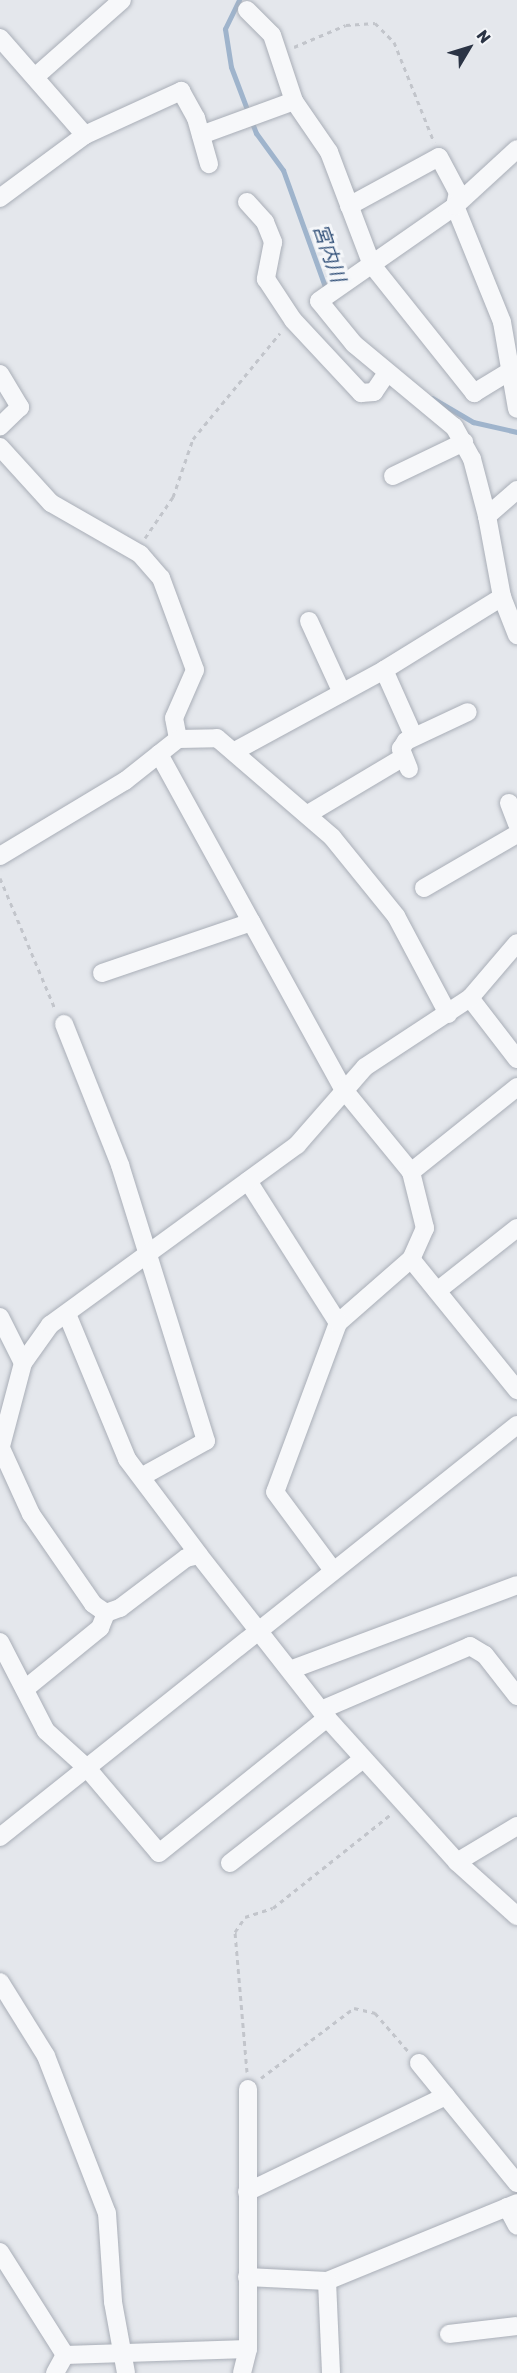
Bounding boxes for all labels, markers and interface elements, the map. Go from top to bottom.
north arrow [439,18,499,78]
text: N [473,26,495,47]
water label: 宮内川 [308,221,350,285]

